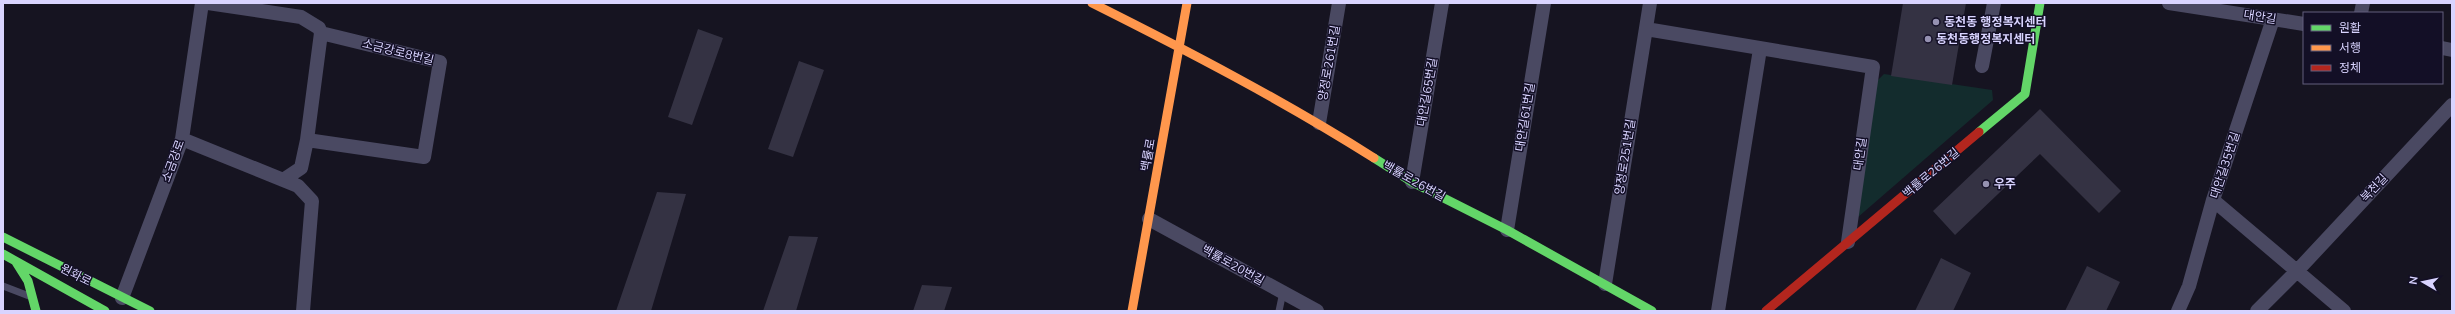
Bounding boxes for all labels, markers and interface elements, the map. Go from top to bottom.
street label: 대안길 [2242,7,2278,27]
legend [2303,12,2443,84]
place label: 동천동 행정복지센터 [1944,14,2047,30]
marker: 동천동 행정복지센터 [1931,17,1941,27]
text: 원활 [2339,20,2361,36]
street label: 양정로261번길 [1314,24,1344,102]
place label: 동천동행정복지센터 [1936,31,2035,47]
marker: 동천동행정복지센터 [1923,34,1933,44]
street label: 소금강로8번길 [360,35,436,69]
text: 서행 [2339,40,2361,56]
street label: 대안길65번길 [1413,56,1441,128]
text: 정체 [2339,60,2361,76]
street label: 대안길61번길 [1512,81,1538,153]
street label: 양정로251번길 [1611,118,1639,196]
street label: 대안길35번길 [2207,129,2243,201]
street label: 대안길 [1850,136,1870,172]
street label: 백률로 [1137,137,1159,173]
street label: 소금강로 [158,138,188,184]
street label: 백률로26번길 [1899,144,1963,202]
street label: 백률로26번길 [1380,157,1448,205]
street label: 북천길 [2357,170,2391,206]
place label: 우주 [1994,176,2016,192]
marker: 우주 [1981,179,1991,189]
street label: 백률로20번길 [1199,241,1267,289]
street label: 원화로 [58,260,94,290]
north arrow [2403,262,2443,302]
text: N [2406,275,2422,286]

